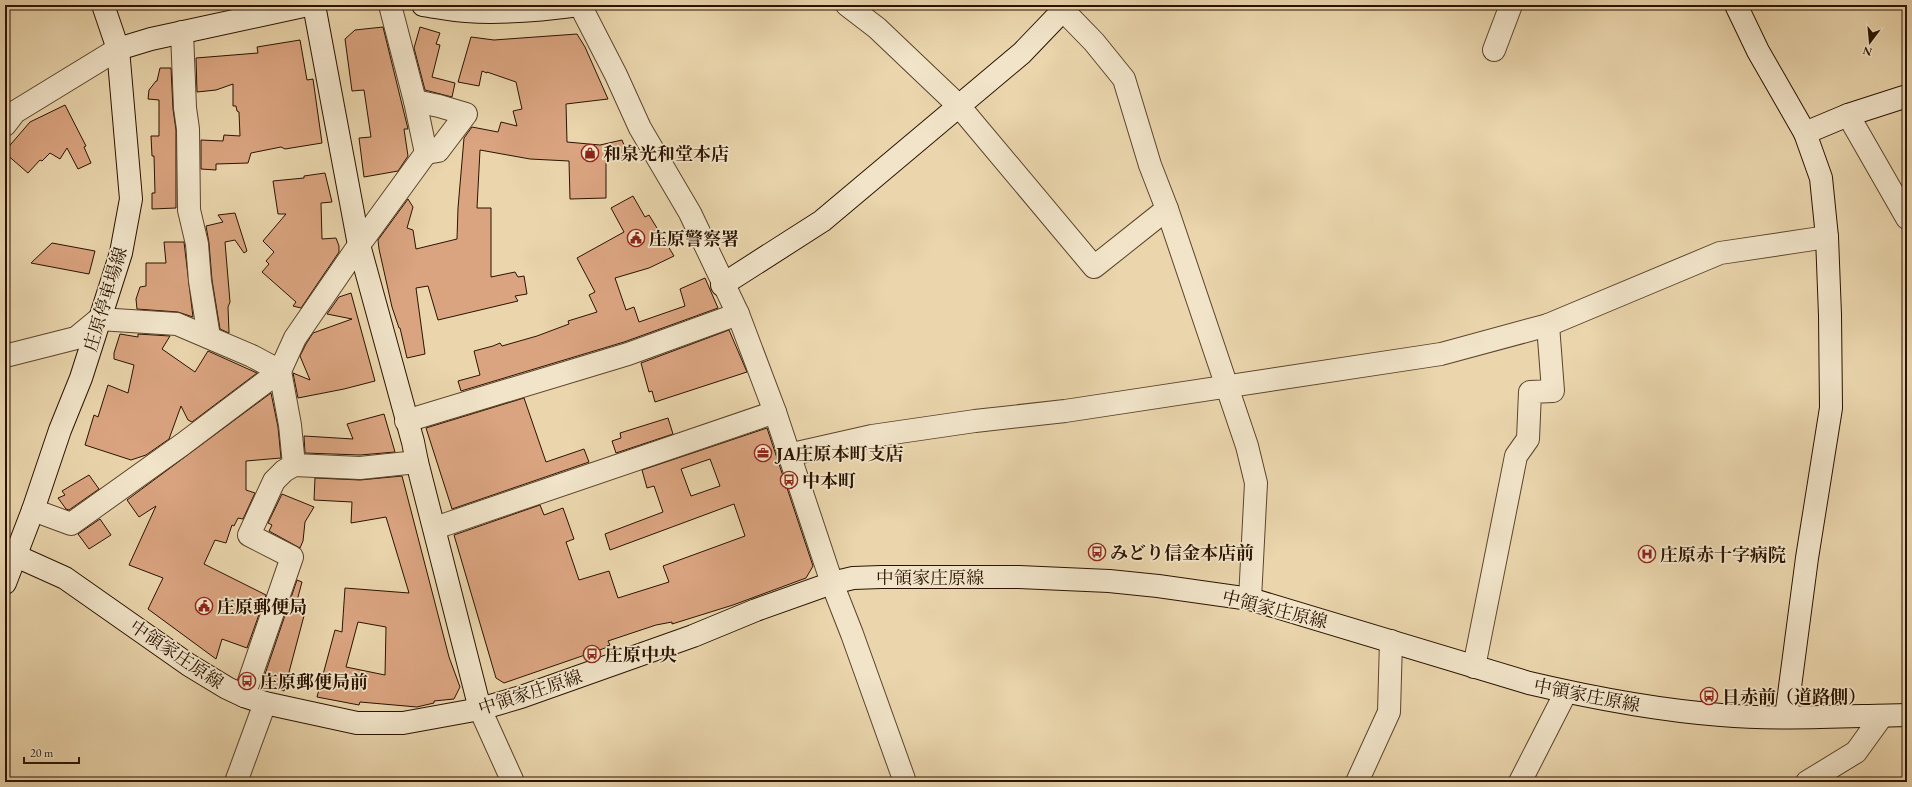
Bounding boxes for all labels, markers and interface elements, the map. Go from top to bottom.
north arrow [1850,22,1890,62]
text: N [1861,44,1873,60]
place label: 和泉光和堂本店 [603,142,729,165]
shop icon: 和泉光和堂本店 [580,143,600,163]
place label: 庄原警察署 [649,227,739,250]
public building icon: 庄原警察署 [626,228,646,248]
street label: 庄原停車場線 [78,244,132,354]
place label: JA庄原本町支店 [774,442,904,465]
office icon: JA庄原本町支店 [753,443,773,463]
place label: 中本町 [802,469,856,492]
bus stop icon: 中本町 [779,470,799,490]
place label: みどり信金本店前 [1110,541,1254,564]
bus stop icon: みどり信金本店前 [1087,542,1107,562]
place label: 庄原赤十字病院 [1660,543,1786,566]
hospital icon: 庄原赤十字病院 [1637,544,1657,564]
street label: 中領家庄原線 [876,566,984,589]
street label: 中領家庄原線 [1220,585,1330,633]
place label: 庄原郵便局 [217,595,307,618]
public building icon: 庄原郵便局 [194,596,214,616]
street label: 中領家庄原線 [126,614,228,694]
place label: 庄原中央 [605,643,677,666]
bus stop icon: 庄原中央 [582,644,602,664]
street label: 中領家庄原線 [475,664,585,720]
place label: 庄原郵便局前 [260,670,368,693]
bus stop icon: 庄原郵便局前 [237,671,257,691]
street label: 中領家庄原線 [1532,673,1642,717]
place label: 日赤前（道路側） [1722,685,1866,708]
bus stop icon: 日赤前（道路側） [1699,686,1719,706]
scale bar [24,739,79,765]
text: 20 m [30,745,54,761]

